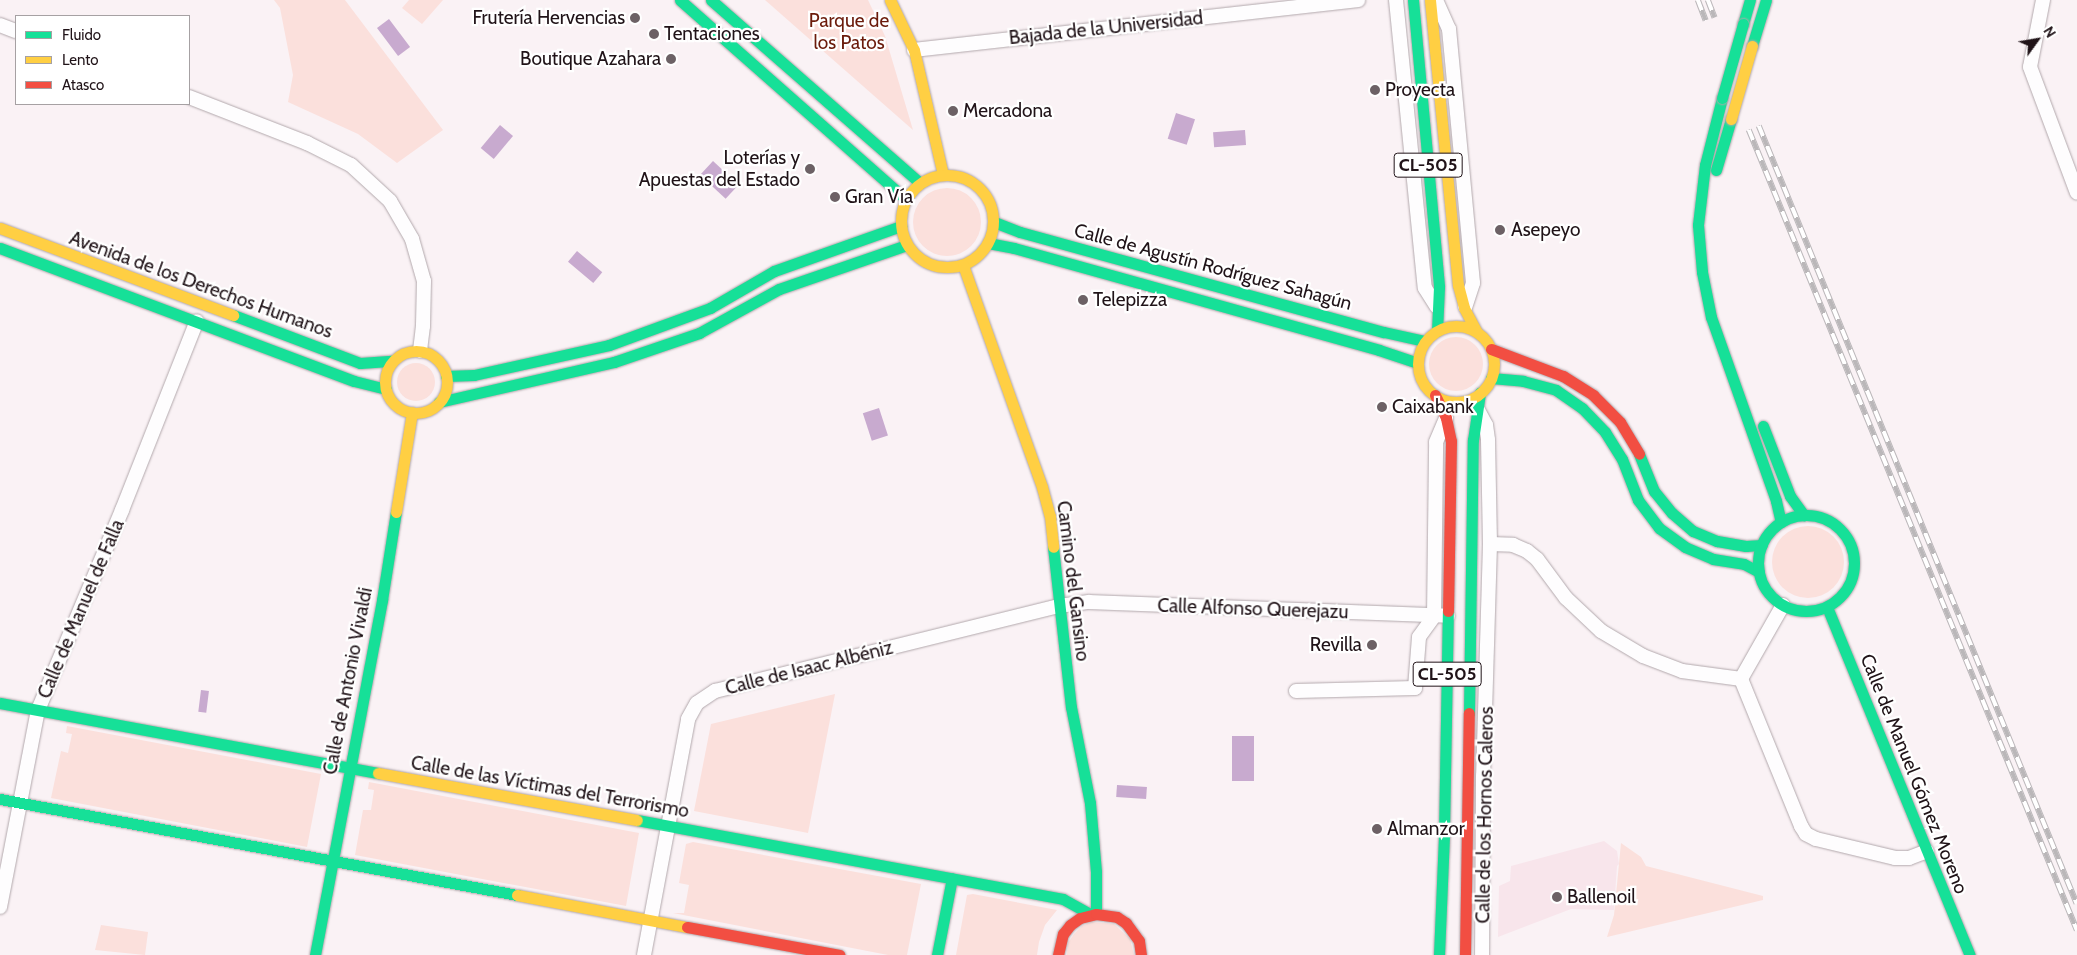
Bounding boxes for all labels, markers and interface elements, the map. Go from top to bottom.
street label: Bajada de la Universidad [1008,6,1204,50]
place label: Frutería Hervencias [472,7,625,29]
park label: Parque de los Patos [809,10,889,54]
marker: Frutería Hervencias [629,12,641,24]
legend [15,15,190,105]
north arrow [2012,15,2062,65]
place label: Tentaciones [664,23,760,45]
text: N [2039,23,2060,41]
text: Fluido [62,26,101,44]
marker: Tentaciones [648,28,660,40]
place label: Boutique Azahara [520,48,661,70]
text: Lento [62,51,99,69]
marker: Boutique Azahara [665,53,677,65]
text: Atasco [62,76,104,94]
place label: Proyecta [1385,79,1455,101]
marker: Proyecta [1369,84,1381,96]
place label: Mercadona [963,100,1052,122]
marker: Mercadona [947,105,959,117]
place label: Loterías y Apuestas del Estado [639,147,800,191]
road number: CL-505 [1393,150,1463,180]
marker: Loterías y Apuestas del Estado [804,163,816,175]
place label: Gran Vía [845,186,913,208]
marker: Gran Vía [829,191,841,203]
street label: Calle de Agustín Rodríguez Sahagún [1072,219,1354,315]
place label: Asepeyo [1511,219,1580,241]
marker: Asepeyo [1493,223,1507,237]
street label: Avenida de los Derechos Humanos [66,227,336,343]
place label: Telepizza [1093,289,1167,311]
marker: Telepizza [1077,294,1089,306]
place label: Caixabank [1392,396,1474,418]
marker: Caixabank [1376,401,1388,413]
street label: Camino del Gansino [1052,500,1094,662]
street label: Calle de Manuel de Falla [33,516,129,702]
street label: Calle de Antonio Vivaldi [319,585,377,777]
street label: Calle Alfonso Querejazu [1157,594,1349,624]
place label: Revilla [1310,634,1362,656]
street label: Calle de Isaac Albéniz [723,636,895,700]
marker: Revilla [1366,639,1378,651]
street label: Calle de Manuel Gómez Moreno [1855,651,1973,897]
road number: CL-505 [1412,659,1482,690]
street label: Calle de los Hornos Caleros [1472,706,1498,924]
street label: Calle de las Víctimas del Terrorismo [409,751,691,823]
place label: Almanzor [1387,818,1465,840]
marker: Almanzor [1371,823,1383,835]
place label: Ballenoil [1567,886,1636,908]
marker: Ballenoil [1551,891,1563,903]

